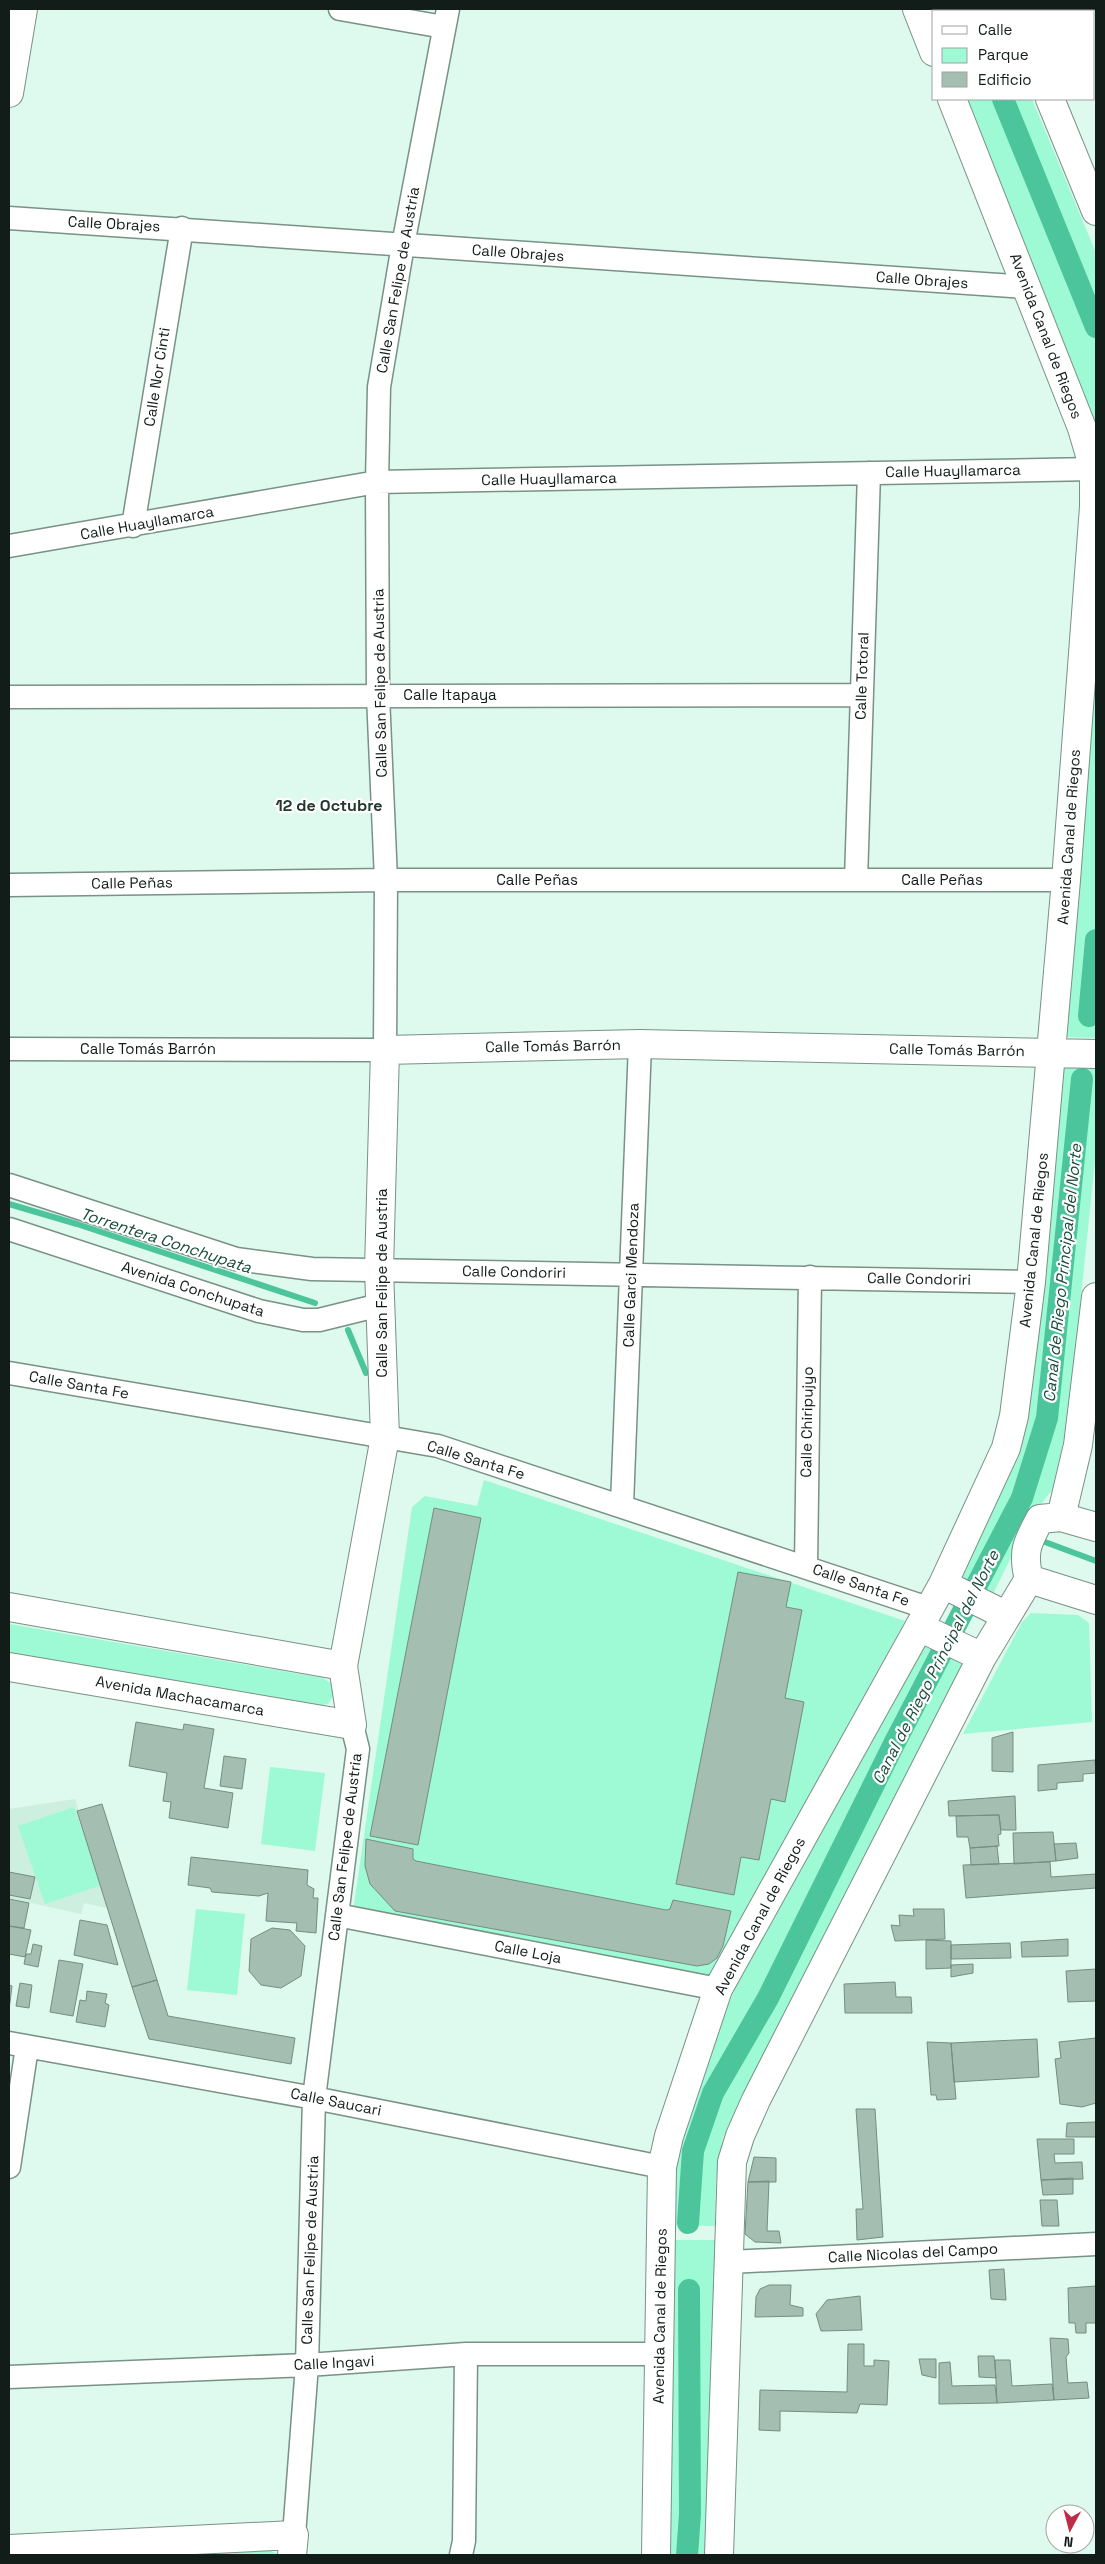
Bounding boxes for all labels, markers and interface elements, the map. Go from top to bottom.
legend [932,10,1095,100]
text: Calle [978,20,1013,39]
text: Parque [978,45,1029,64]
text: Edificio [978,70,1032,89]
street label: Calle San Felipe de Austria [372,185,423,375]
street label: Calle Obrajes [67,212,161,235]
street label: Calle Obrajes [471,240,565,265]
street label: Avenida Canal de Riegos [1006,250,1087,421]
street label: Calle Obrajes [875,267,969,292]
street label: Calle Nor Cinti [139,326,174,428]
street label: Calle Huayllamarca [885,460,1021,481]
street label: Calle Huayllamarca [481,468,617,489]
street label: Calle Huayllamarca [79,501,216,544]
street label: Calle San Felipe de Austria [368,588,391,778]
street label: Calle Totoral [850,632,873,720]
street label: Calle Itapaya [403,685,497,704]
street label: Avenida Canal de Riegos [1053,749,1084,925]
district label: 12 de Octubre [276,795,382,816]
street label: Calle Peñas [496,870,578,889]
street label: Calle Peñas [901,870,983,889]
street label: Calle Peñas [91,872,173,893]
street label: Calle Tomás Barrón [485,1035,621,1056]
street label: Calle Tomás Barrón [80,1039,216,1058]
street label: Calle Tomás Barrón [889,1039,1025,1060]
water label: Canal de Riego Principal del Norte [1038,1142,1087,1403]
street label: Avenida Canal de Riegos [1015,1152,1052,1328]
street label: Calle San Felipe de Austria [372,1188,391,1378]
street label: Calle Garci Mendoza [618,1202,643,1348]
water label: Torrentera Conchupata [78,1203,255,1278]
street label: Avenida Conchupata [119,1256,268,1321]
street label: Calle Condoriri [462,1261,566,1282]
street label: Calle Condoriri [867,1268,971,1289]
street label: Calle Santa Fe [28,1366,131,1403]
street label: Calle Chiripujyo [796,1366,817,1478]
street label: Calle Santa Fe [425,1436,527,1483]
water label: Canal de Riego Principal del Norte [867,1546,1004,1788]
street label: Calle Santa Fe [810,1559,912,1610]
street label: Avenida Machacamarca [94,1671,266,1720]
street label: Calle San Felipe de Austria [324,1751,366,1942]
street label: Avenida Canal de Riegos [710,1834,809,1998]
street label: Calle Loja [493,1936,564,1967]
street label: Calle Saucari [289,2083,383,2120]
street label: Calle San Felipe de Austria [297,2155,322,2345]
street label: Avenida Canal de Riegos [648,2228,671,2404]
street label: Calle Nicolas del Campo [827,2239,999,2266]
street label: Calle Ingavi [293,2351,375,2374]
north arrow [1045,2504,1095,2554]
text: N [1063,2532,1074,2551]

